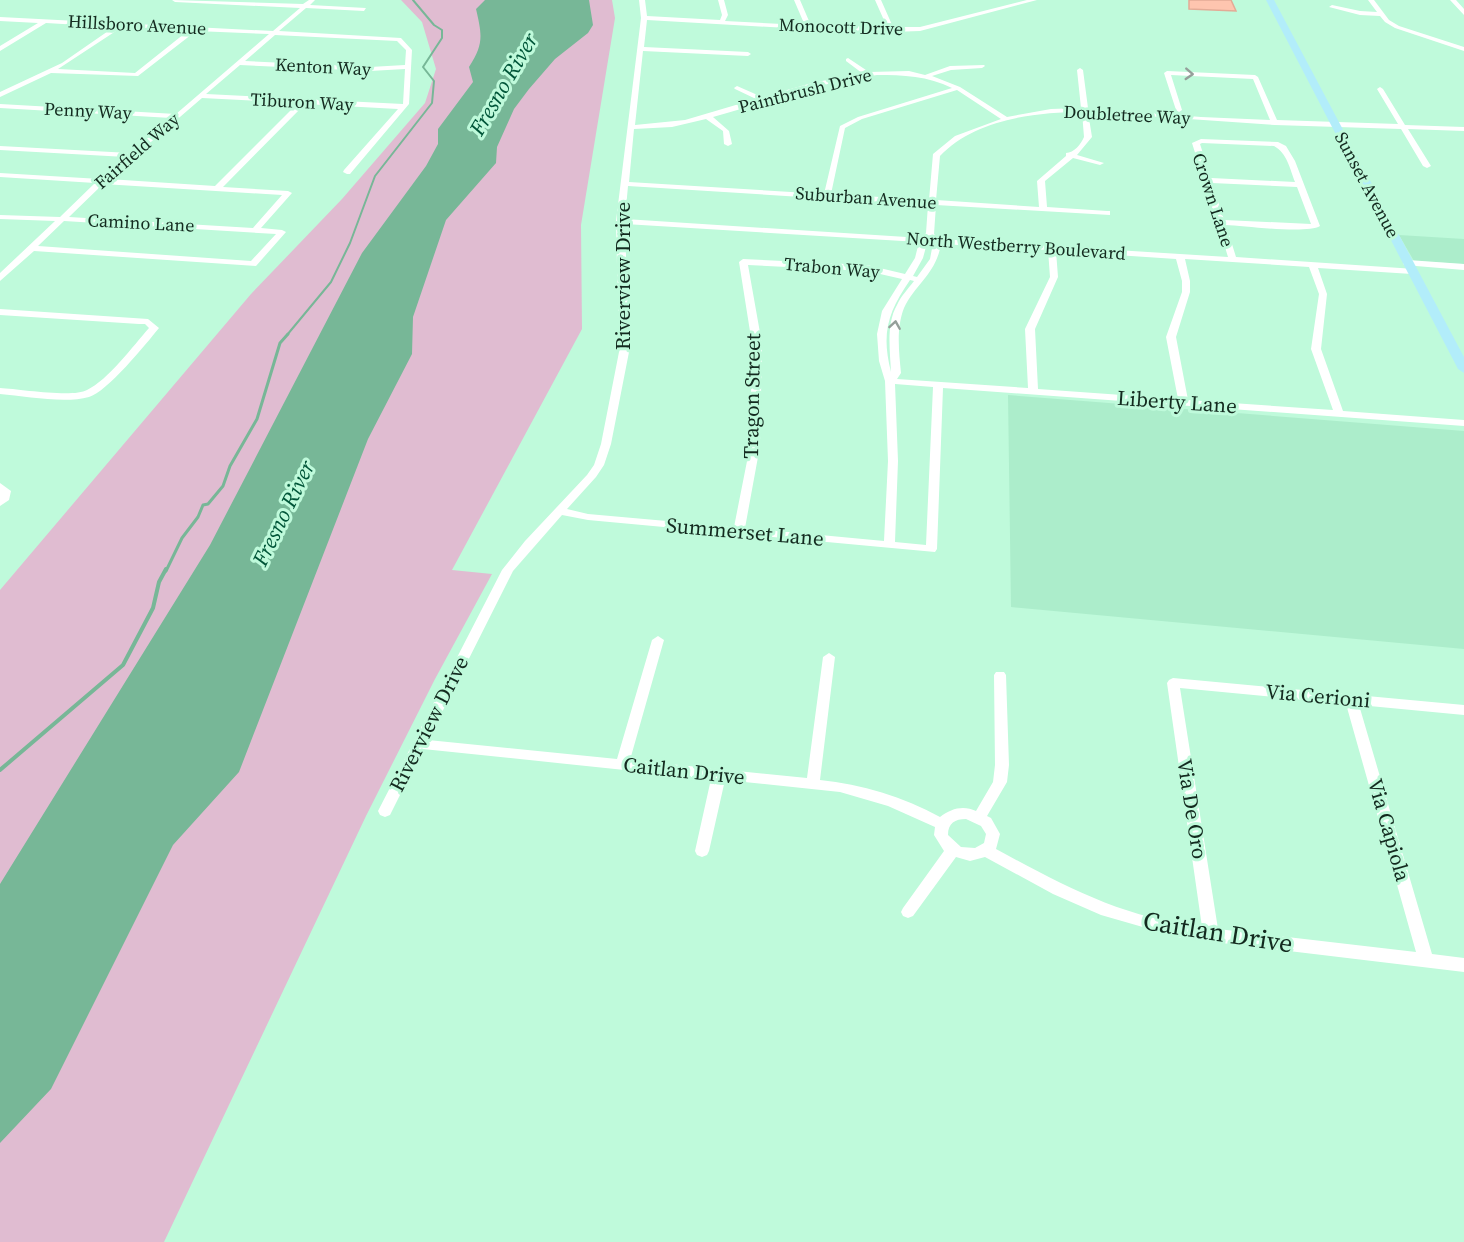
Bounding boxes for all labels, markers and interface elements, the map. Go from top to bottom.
street label: Hillsboro Avenue [67,8,207,41]
street label: Monocott Drive [778,12,904,41]
water label: Fresno River [461,26,545,142]
street label: Kenton Way [274,52,372,82]
street label: Paintbrush Drive [736,62,874,119]
one-way arrow [1184,68,1193,81]
street label: Tiburon Way [250,86,355,117]
street label: Penny Way [44,96,133,125]
street label: Doubletree Way [1063,99,1192,130]
street label: Fairfield Way [89,106,185,195]
street label: Sunset Avenue [1329,127,1406,242]
street label: Crown Lane [1187,150,1240,250]
street label: Suburban Avenue [795,180,937,215]
street label: Riverview Drive [608,202,637,350]
street label: Camino Lane [87,207,195,238]
street label: North Westberry Boulevard [906,225,1127,266]
street label: Trabon Way [783,251,882,284]
one-way arrow [889,321,901,330]
street label: Tragon Street [736,333,767,459]
street label: Liberty Lane [1116,383,1238,420]
water label: Fresno River [244,454,322,572]
street label: Summerset Lane [665,510,825,553]
street label: Riverview Drive [382,651,475,797]
street label: Via Cerioni [1264,676,1372,715]
street label: Caitlan Drive [622,750,746,791]
street label: Via De Oro [1170,757,1215,861]
street label: Via Capiola [1361,775,1418,885]
street label: Caitlan Drive [1141,902,1295,962]

